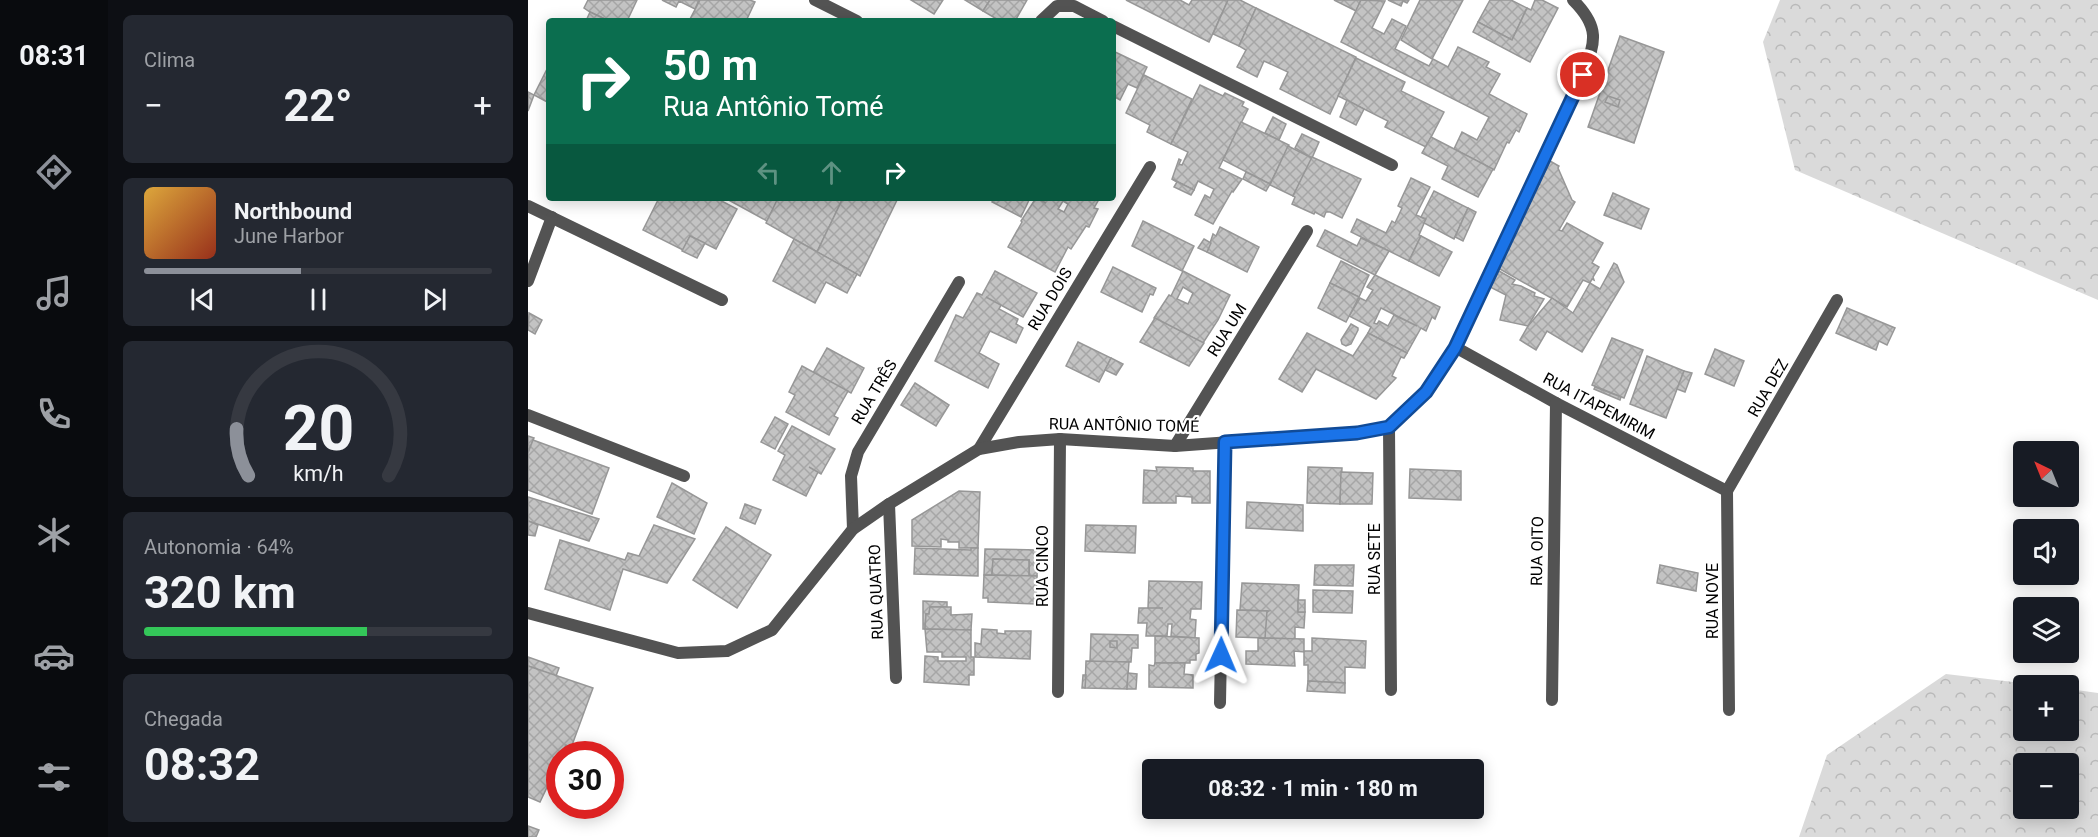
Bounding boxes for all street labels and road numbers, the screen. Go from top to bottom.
street label: RUA DOIS [1024,264,1076,334]
street label: RUA UM [1203,300,1251,360]
street label: RUA TRÊS [847,356,901,428]
street label: RUA DEZ [1744,356,1792,420]
street label: RUA ITAPEMIRIM [1540,369,1658,443]
street label: RUA ANTÔNIO TOMÉ [1049,413,1199,436]
street label: RUA OITO [1527,516,1547,586]
street label: RUA SETE [1365,523,1384,595]
street label: RUA CINCO [1033,525,1052,607]
street label: RUA QUATRO [865,544,887,640]
street label: RUA NOVE [1703,563,1722,639]

